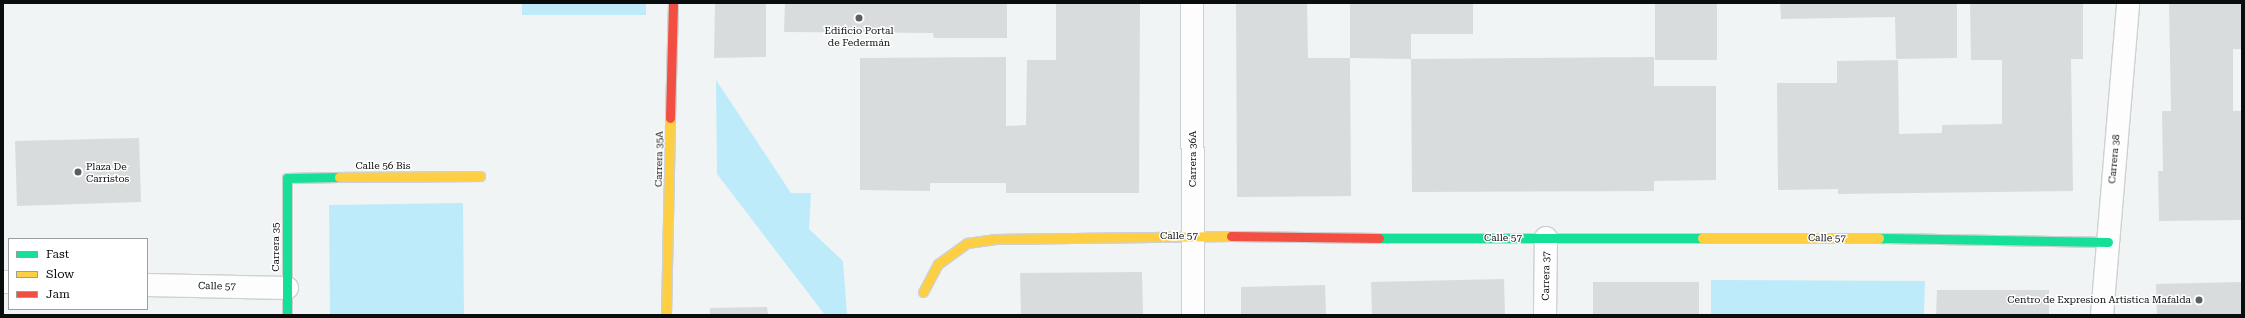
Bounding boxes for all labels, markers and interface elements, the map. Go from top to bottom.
marker: Edificio Portal de Federmán [854,13,864,23]
place label: Edificio Portal de Federmán [824,24,894,48]
street label: Carrera 35A [653,131,665,187]
street label: Carrera 36A [1187,131,1199,187]
street label: Carrera 38 [2106,134,2122,184]
place label: Plaza De Carristos [86,160,129,184]
street label: Calle 56 Bis [355,160,411,172]
marker: Plaza De Carristos [73,167,83,177]
street label: Carrera 35 [270,222,282,272]
street label: Calle 57 [1160,230,1198,242]
street label: Calle 57 [1484,232,1522,244]
street label: Calle 57 [1808,232,1846,244]
legend [8,238,148,310]
text: Fast [46,247,69,261]
street label: Carrera 37 [1540,251,1552,301]
text: Slow [46,267,74,281]
street label: Calle 57 [198,280,236,292]
text: Jam [46,287,70,301]
place label: Centro de Expresion Artistica Mafalda [2007,294,2191,306]
marker: Centro de Expresion Artistica Mafalda [2194,295,2204,305]

